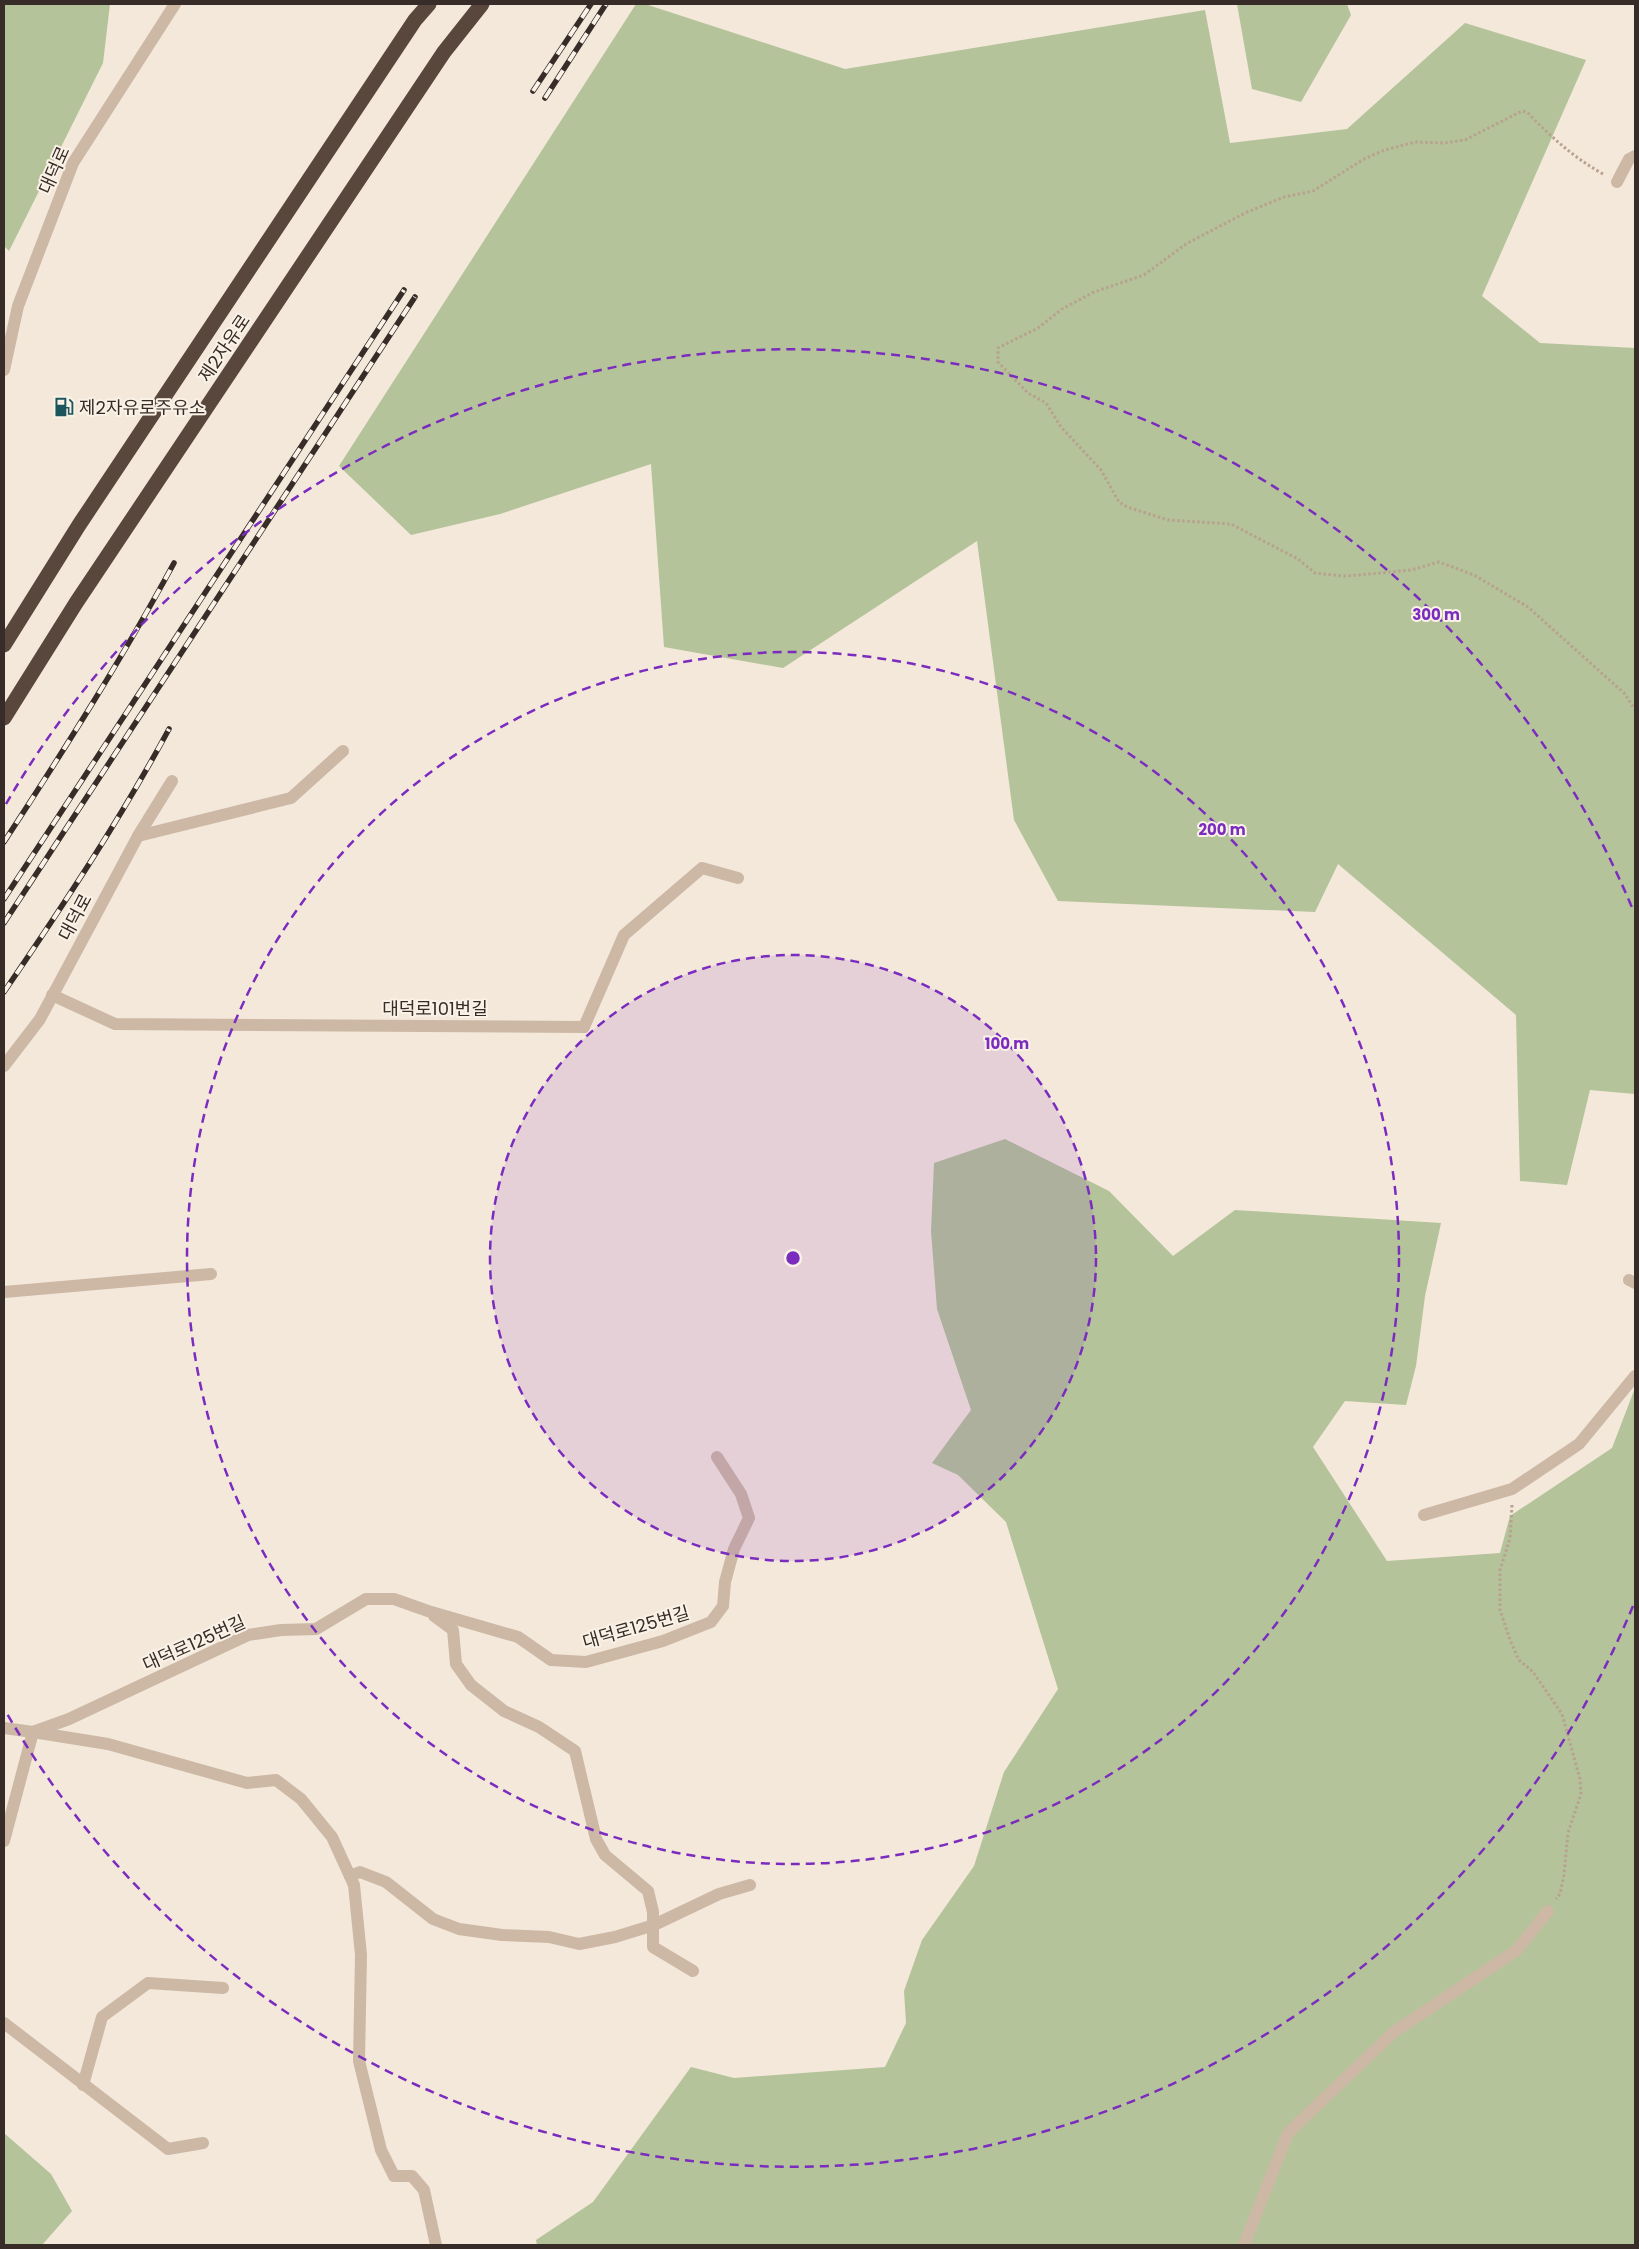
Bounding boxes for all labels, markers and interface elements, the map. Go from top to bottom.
street label: 대덕로 [32,142,76,198]
street label: 제2자유로 [192,309,256,387]
place label: 제2자유로주유소 [79,395,205,420]
fuel station icon: 제2자유로주유소 [53,396,75,418]
text: 300 m [1412,604,1460,625]
text: 200 m [1198,819,1246,840]
street label: 대덕로 [52,889,98,945]
street label: 대덕로101번길 [382,996,488,1021]
text: 100 m [985,1033,1029,1054]
centre of rings [784,1249,802,1267]
street label: 대덕로125번길 [580,1600,692,1654]
street label: 대덕로125번길 [139,1609,249,1677]

